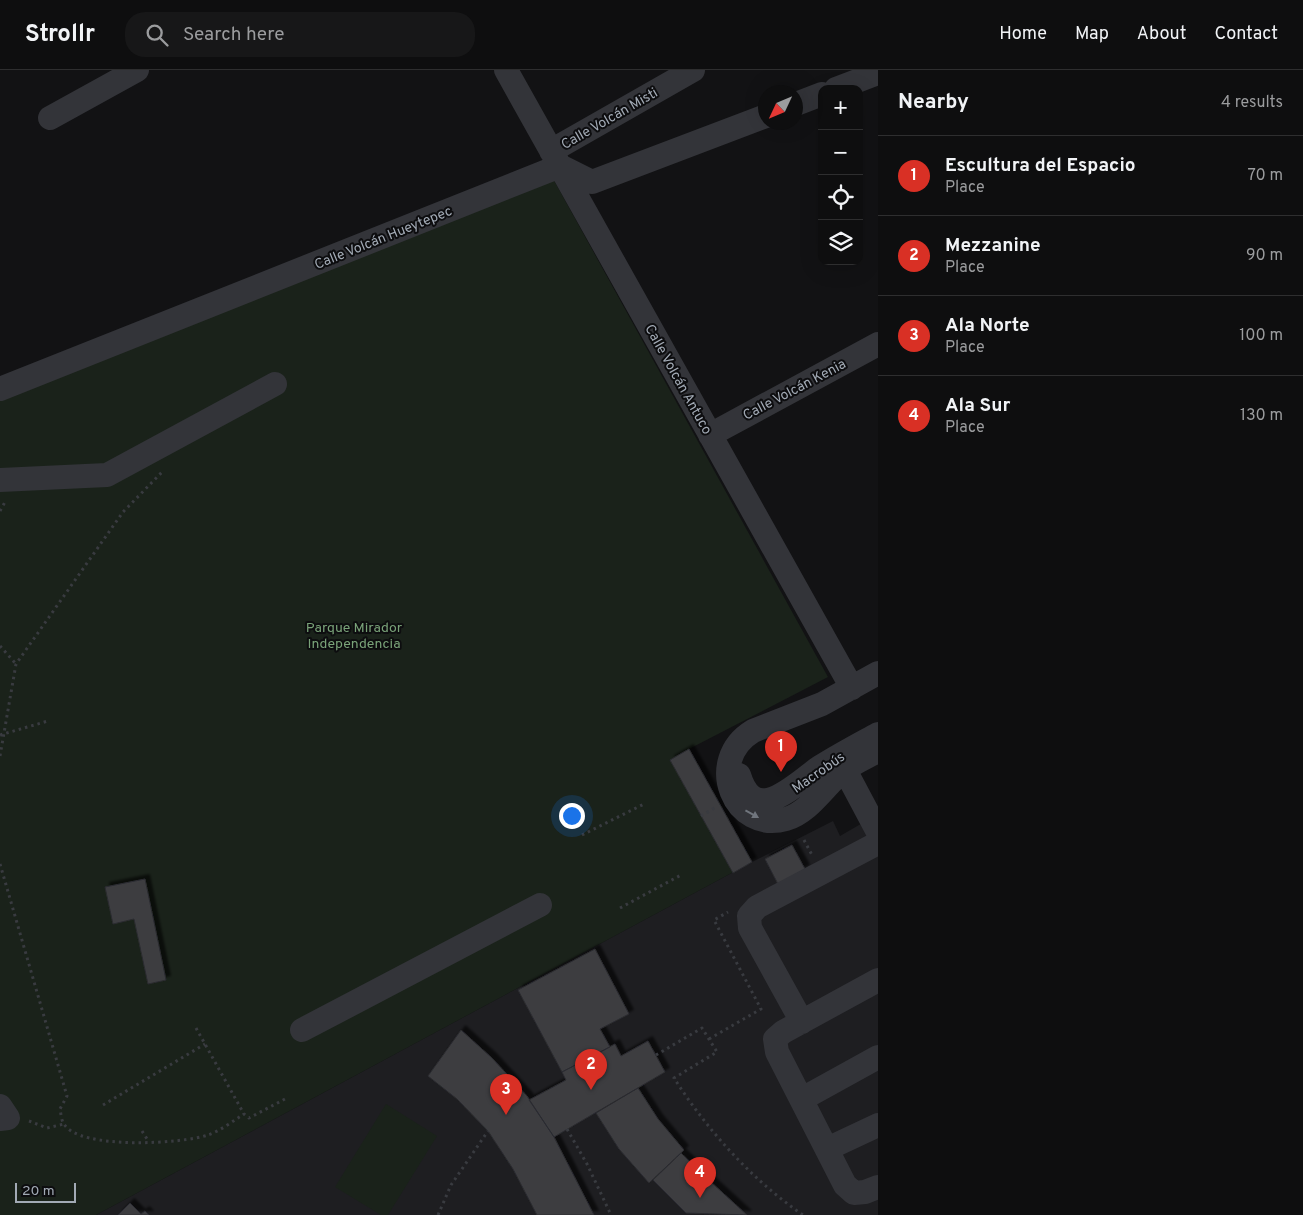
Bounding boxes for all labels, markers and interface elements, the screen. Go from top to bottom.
search box [125,12,475,57]
text: Strollr [25,20,95,50]
icon: search [143,21,171,49]
text: Search here [183,23,284,47]
text: Home [999,23,1047,46]
text: Map [1075,23,1109,46]
text: About [1137,23,1186,46]
text: Contact [1214,23,1278,46]
street label: Calle Volcán Misti [558,85,661,154]
north arrow [758,85,803,130]
map controls [818,85,863,265]
button: + [818,85,863,130]
text: Nearby [898,89,969,116]
text: 4 results [1221,93,1283,113]
button: − [818,130,863,175]
text: Escultura del Espacio [945,154,1136,178]
text: 1 [911,166,917,186]
text: 70 m [1248,166,1283,186]
button: locate [818,175,863,220]
text: Place [945,178,985,198]
street label: Calle Volcán Hueytepec [312,203,455,274]
button: layers [818,220,863,265]
text: Mezzanine [945,234,1041,258]
text: 2 [909,246,919,266]
text: 90 m [1246,246,1283,266]
text: Place [945,258,985,278]
text: Ala Norte [945,314,1030,338]
street label: Calle Volcán Antuco [640,322,715,438]
text: 3 [909,326,919,346]
text: 100 m [1239,326,1283,346]
text: Place [945,338,985,358]
street label: Calle Volcán Kenia [740,356,849,425]
text: Ala Sur [945,394,1010,418]
text: 4 [909,406,919,426]
text: 130 m [1240,406,1283,426]
text: Place [945,418,985,438]
park label: Parque Mirador Independencia [306,620,403,653]
pin: 1 [765,731,797,772]
street label: Macrobús [789,749,849,798]
your location [559,803,585,829]
one-way arrow [744,810,759,818]
pin: 2 [575,1049,607,1090]
pin: 3 [490,1074,522,1115]
pin: 4 [684,1157,716,1198]
scale bar [15,1180,76,1203]
text: 20 m [22,1183,55,1200]

